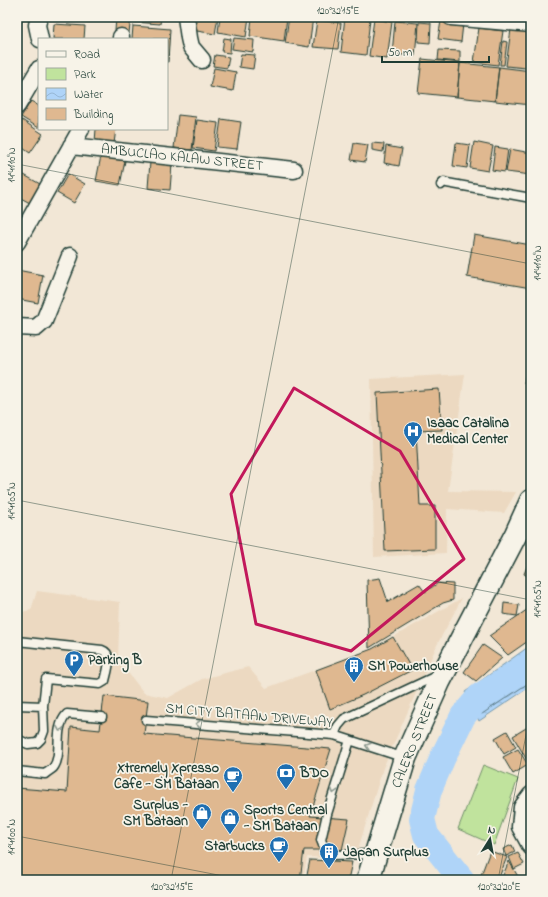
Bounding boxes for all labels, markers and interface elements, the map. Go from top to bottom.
text: 120°32'15"E [317,4,359,19]
legend [38,38,168,130]
scale bar [382,38,489,64]
text: 50 m [388,44,412,62]
text: Road [74,46,100,64]
text: Park [74,66,96,84]
text: Water [74,86,103,104]
text: Building [73,106,113,125]
street label: AMBUCLAO KALAW STREET [100,139,264,177]
text: 14°41'10"N [5,147,20,182]
text: 14°41'10"N [531,245,546,280]
place label: Isaac Catalina Medical Center [427,413,510,450]
hospital icon: Isaac Catalina Medical Center [402,420,424,448]
text: 14°41'05"N [5,482,20,520]
text: 14°41'05"N [531,580,546,618]
parking icon: Parking B [63,649,85,677]
place label: Parking B [88,650,143,673]
building icon: SM Powerhouse [343,655,365,683]
place label: SM Powerhouse [368,656,459,677]
street label: CALERO STREET [386,691,444,791]
street label: SM CITY BATAAN DRIVEWAY [165,698,334,734]
one-way arrow [195,720,201,729]
one-way arrow [56,726,65,732]
one-way arrow [365,742,372,751]
place label: Xtremely Xpresso Cafe - SM Bataan [114,758,219,795]
bank icon: BDO [275,762,297,790]
place label: BDO [299,763,329,784]
cafe icon: Xtremely Xpresso Cafe - SM Bataan [222,765,244,793]
one-way arrow [330,787,339,794]
place label: Surplus - SM Bataan [123,795,189,832]
place label: Sports Central - SM Bataan [243,800,328,837]
shop icon: Surplus - SM Bataan [191,802,213,830]
shop icon: Sports Central - SM Bataan [219,807,241,835]
text: 14°41'00"N [5,819,20,855]
north arrow [470,819,510,859]
text: N [487,822,497,839]
cafe icon: Starbucks [268,835,290,863]
place label: Starbucks [205,836,265,857]
building icon: Japan Surplus [318,841,340,869]
place label: Japan Surplus [343,842,429,863]
text: 120°32'15"E [151,880,193,895]
text: 120°32'20"E [478,880,521,895]

